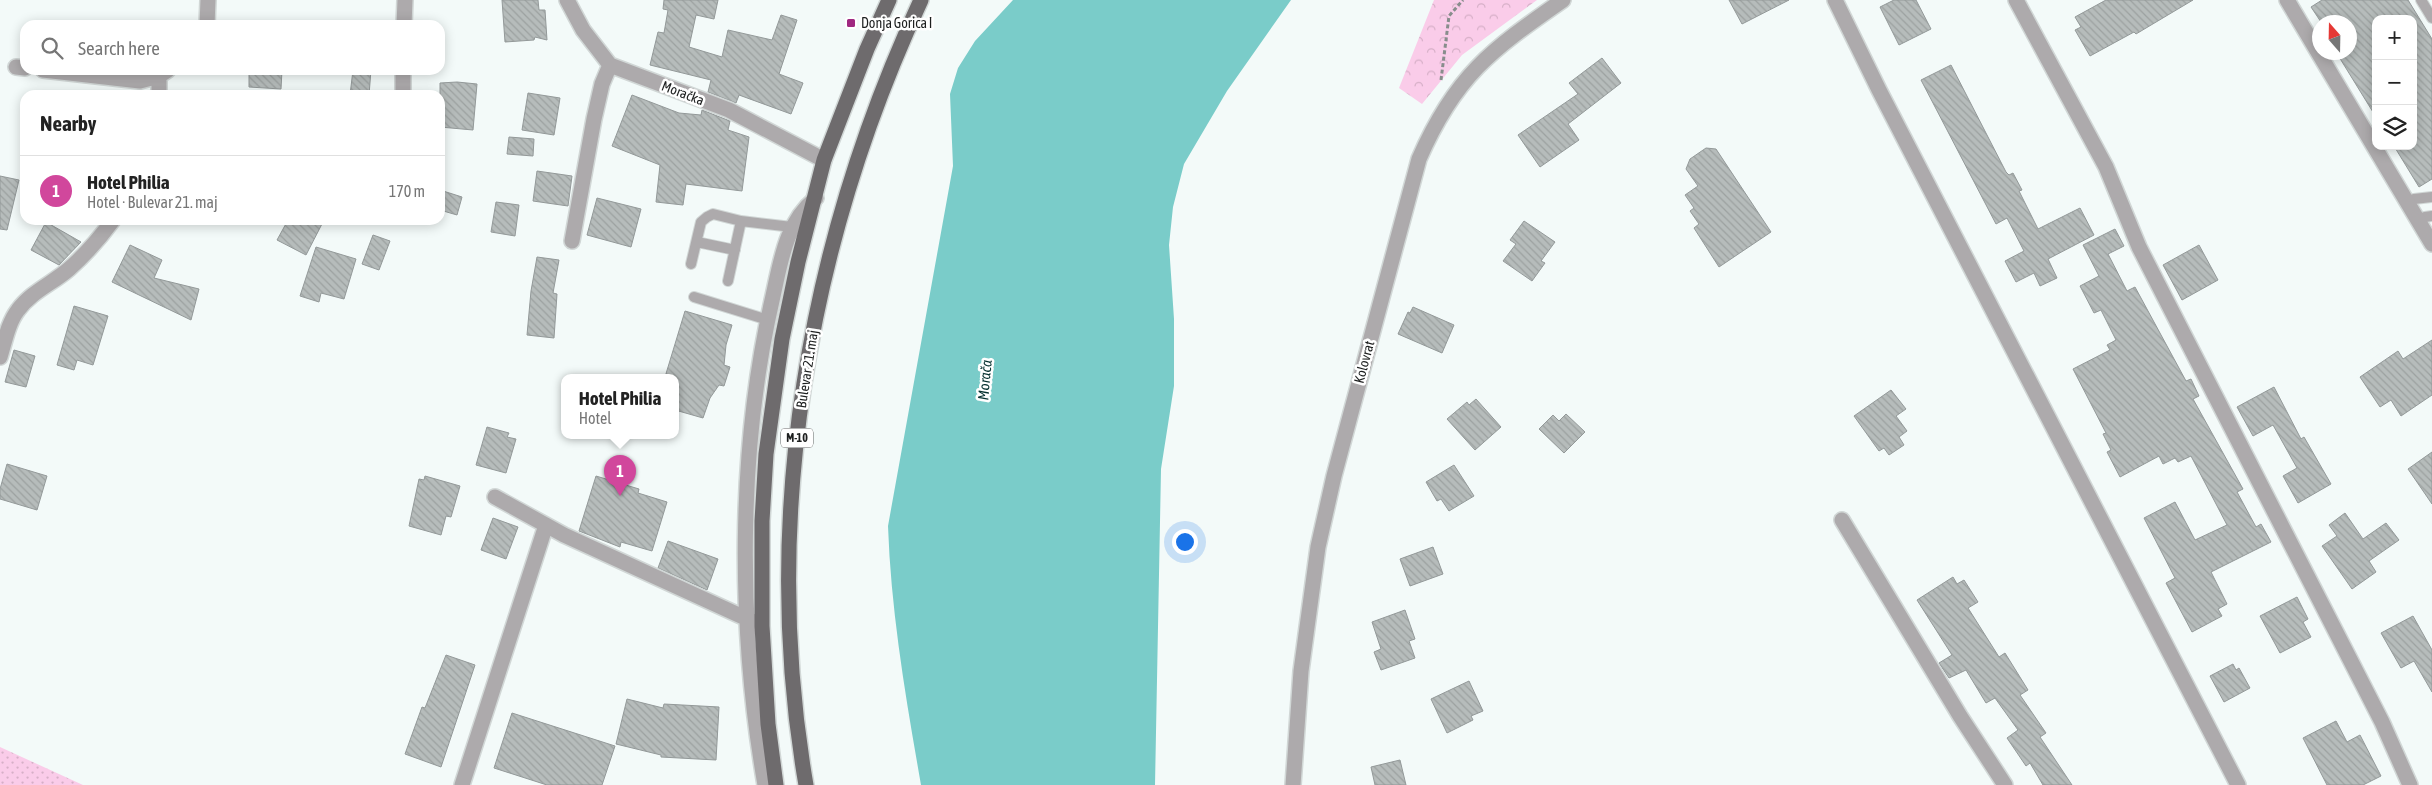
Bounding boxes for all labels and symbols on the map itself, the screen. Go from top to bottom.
place label: Donja Gorica I [861,15,932,31]
north arrow [2312,15,2357,60]
marker: Donja Gorica I [845,17,857,29]
street label: Moračka [660,78,706,108]
street label: Bulevar 21. maj [793,329,821,409]
street label: Kolovrat [1351,339,1377,385]
water label: Morača [974,359,995,401]
road number: M-10 [781,428,813,448]
pin: 1 [604,455,636,496]
your location [1172,529,1198,555]

